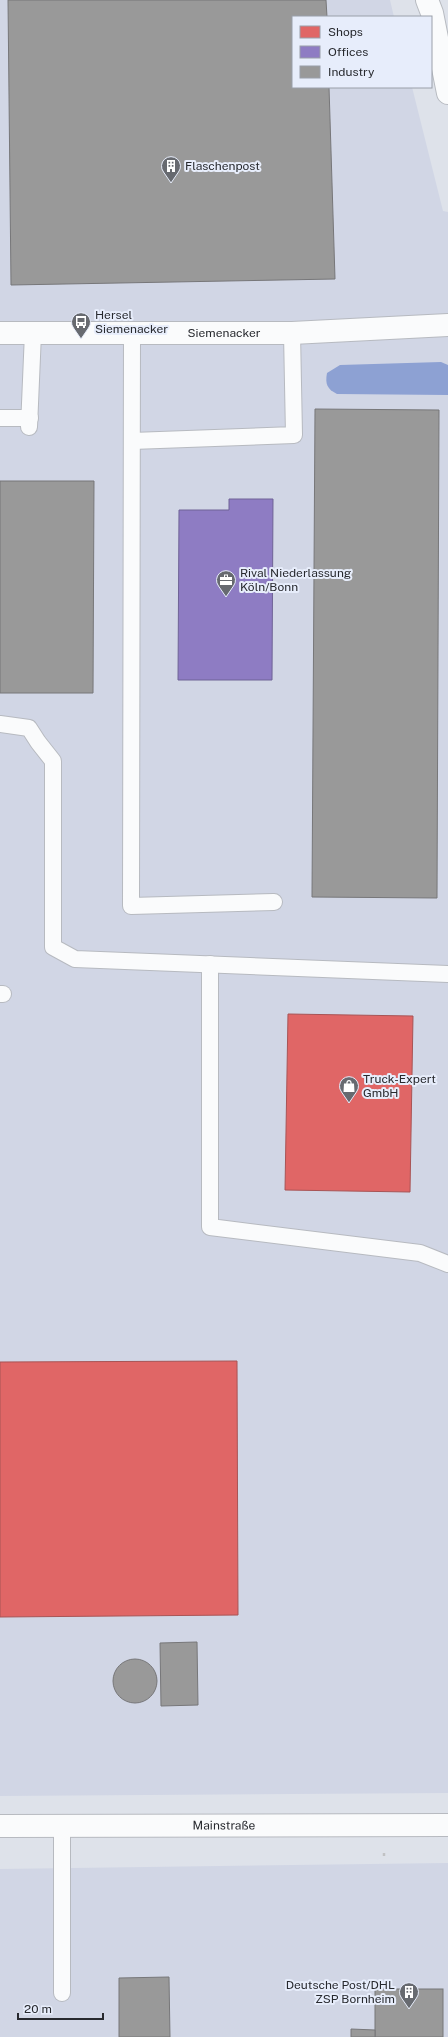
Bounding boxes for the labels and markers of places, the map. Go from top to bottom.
building icon: Flaschenpost [160,155,182,183]
place label: Flaschenpost [185,159,260,173]
place label: Hersel Siemenacker [95,308,168,336]
bus stop icon: Hersel Siemenacker [70,311,92,339]
place label: Rival Niederlassung Köln/Bonn [240,566,351,594]
office icon: Rival Niederlassung Köln/Bonn [215,569,237,597]
place label: Truck-Expert GmbH [363,1072,436,1100]
shop icon: Truck-Expert GmbH [338,1075,360,1103]
place label: Deutsche Post/DHL ZSP Bornheim [286,1978,395,2006]
building icon: Deutsche Post/DHL ZSP Bornheim [398,1981,420,2009]

